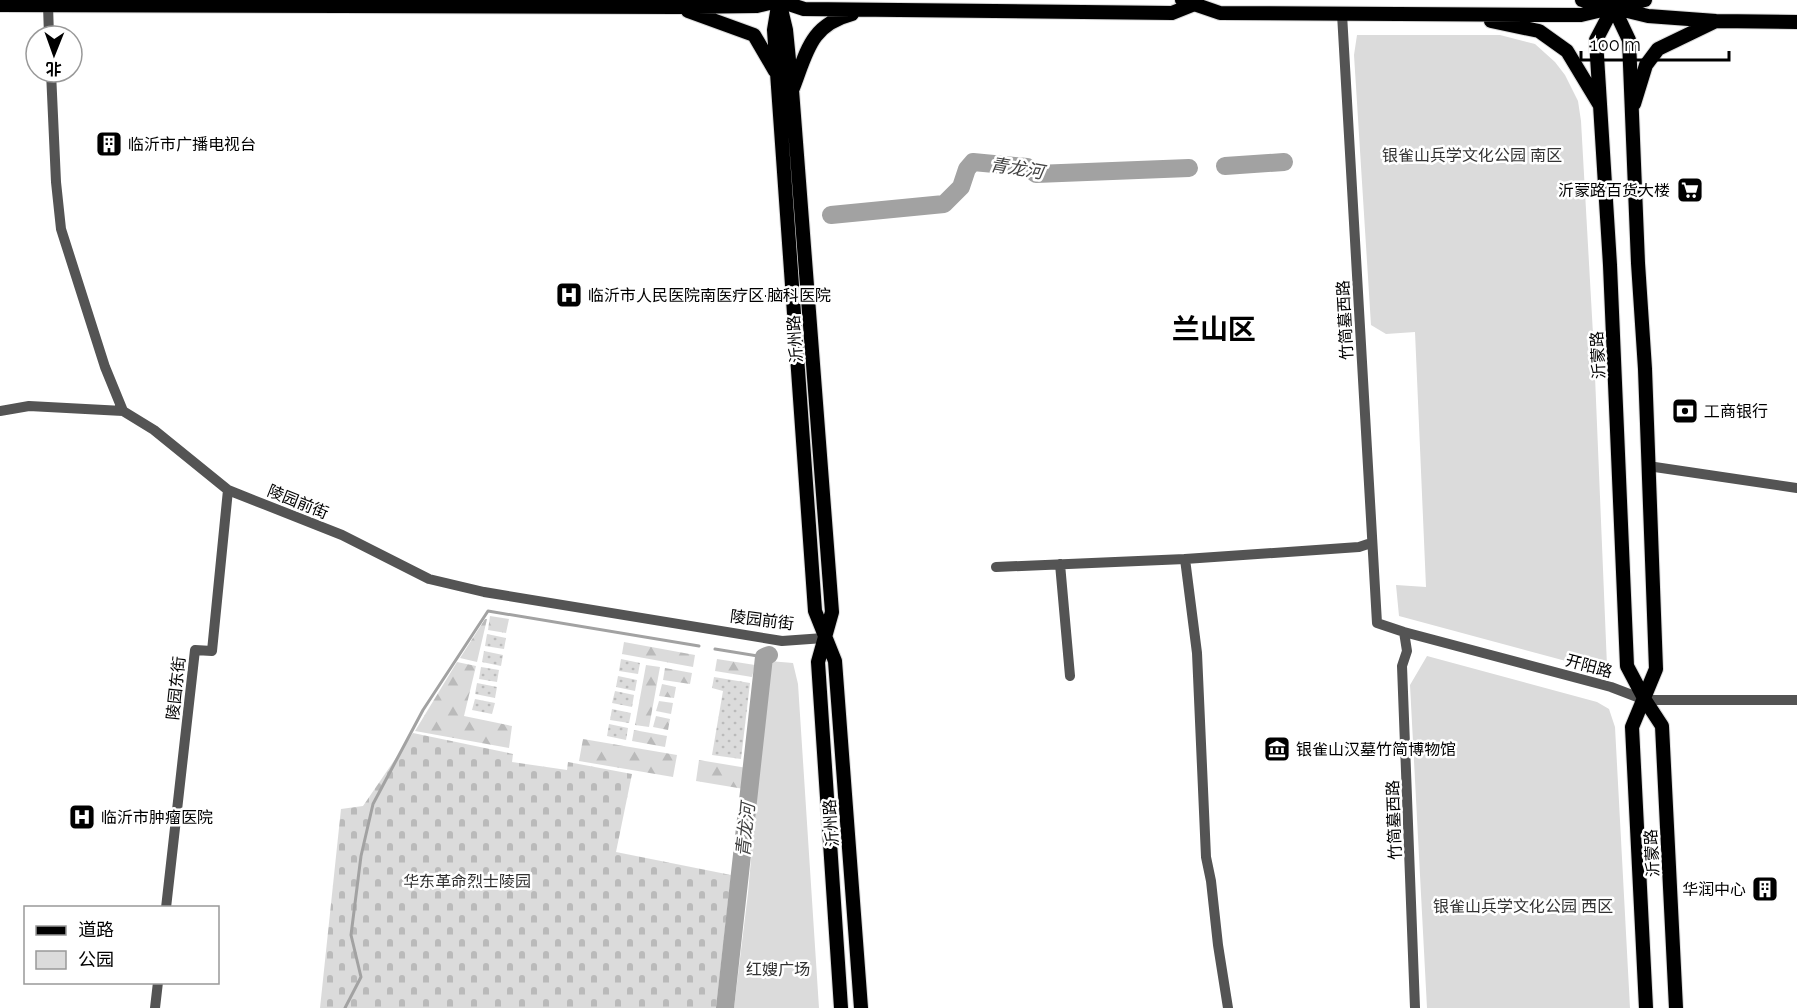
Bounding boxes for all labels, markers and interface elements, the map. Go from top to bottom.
north arrow [24,24,84,84]
scale bar [1581,24,1730,62]
text: 100 m [1590,34,1641,55]
text: 北 [46,59,62,78]
building icon: 临沂市广播电视台 [94,129,124,159]
place label: 临沂市广播电视台 [128,135,256,154]
park label: 银雀山兵学文化公园 南区 [1382,146,1562,165]
water label: 青龙河 [989,153,1048,183]
supermarket icon: 沂蒙路百货大楼 [1675,175,1705,205]
place label: 沂蒙路百货大楼 [1558,181,1670,200]
hospital icon: 临沂市人民医院南医疗区·脑科医院 [554,280,584,310]
street label: 竹简墓西路 [1333,280,1357,360]
place label: 临沂市人民医院南医疗区·脑科医院 [588,286,831,305]
district label: 兰山区 [1172,313,1256,346]
street label: 沂州路 [784,314,806,364]
street label: 沂蒙路 [1587,331,1609,379]
bank icon: 工商银行 [1670,396,1700,426]
place label: 工商银行 [1704,402,1768,421]
street label: 陵园前街 [265,481,331,523]
street label: 陵园前街 [729,607,795,633]
street label: 开阳路 [1563,651,1615,681]
street label: 陵园东街 [163,655,189,721]
museum icon: 银雀山汉墓竹简博物馆 [1262,734,1292,764]
place label: 银雀山汉墓竹简博物馆 [1296,740,1456,759]
street label: 竹简墓西路 [1383,780,1405,860]
street label: 沂州路 [820,798,842,848]
water label: 青龙河 [732,799,759,858]
hospital icon: 临沂市肿瘤医院 [67,802,97,832]
place label: 临沂市肿瘤医院 [101,808,213,827]
street label: 沂蒙路 [1641,829,1663,877]
park label: 华东革命烈士陵园 [403,872,531,891]
building icon: 华润中心 [1750,874,1780,904]
place label: 华润中心 [1682,880,1746,899]
park label: 银雀山兵学文化公园 西区 [1433,897,1613,916]
legend [24,906,219,984]
text: 道路 [78,919,114,940]
text: 公园 [78,949,114,970]
park label: 红嫂广场 [746,960,810,979]

